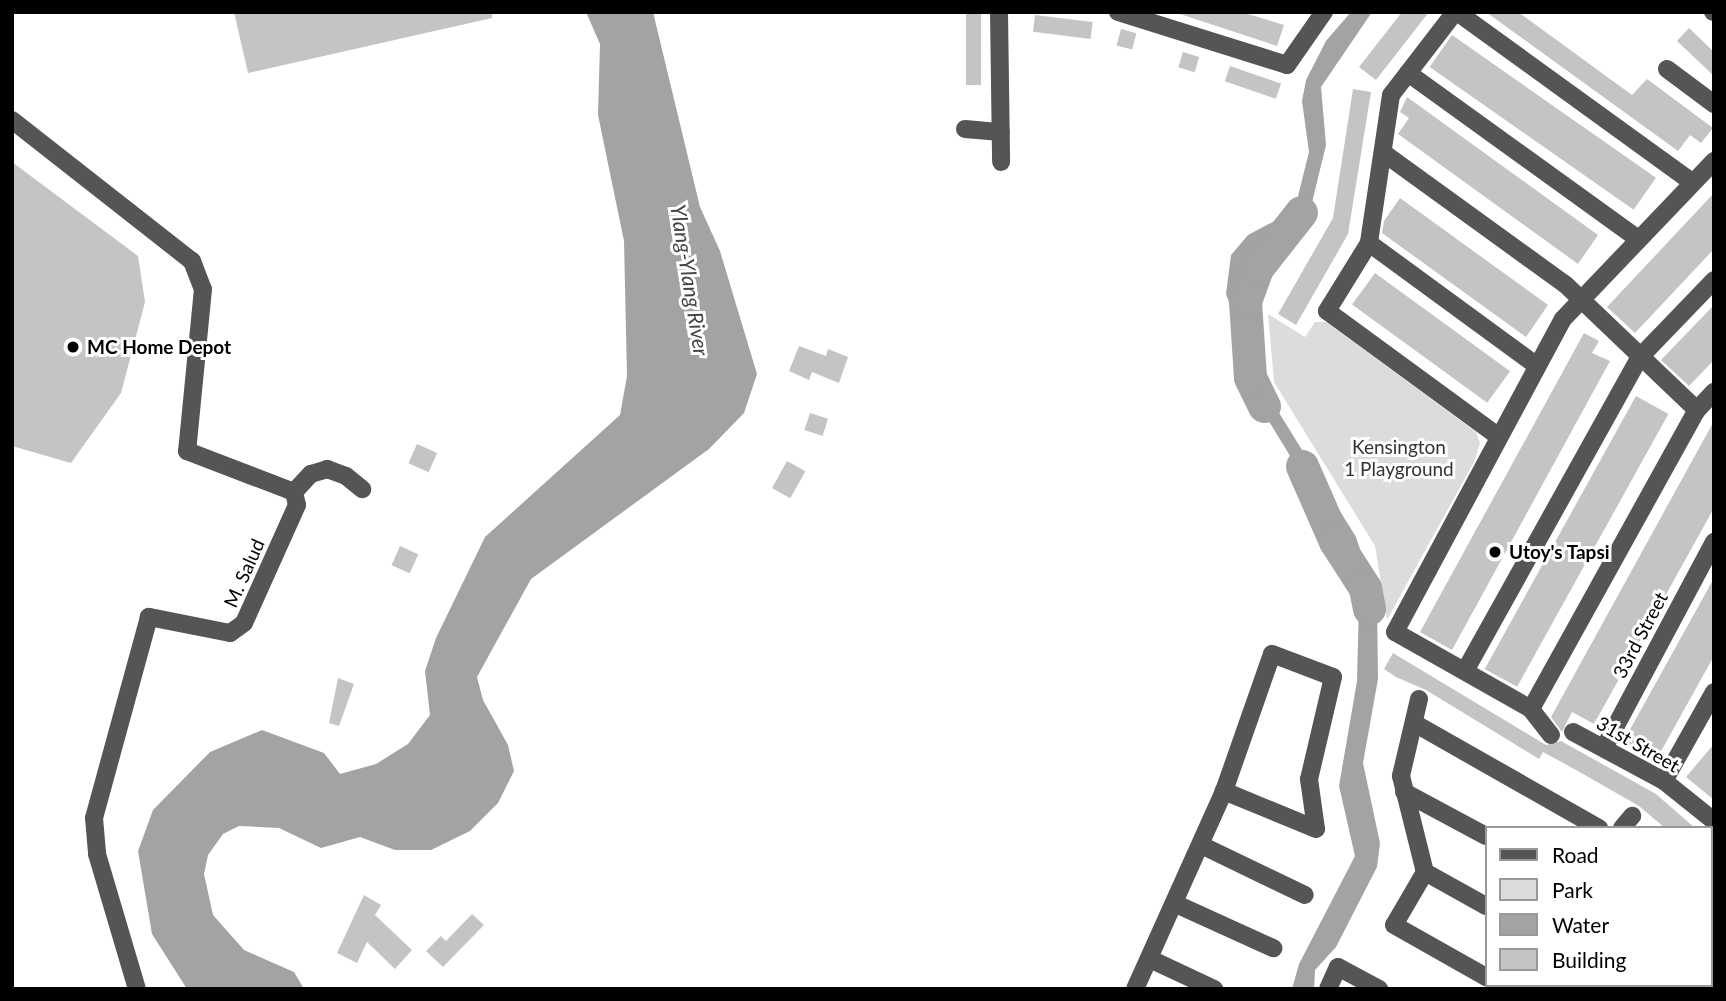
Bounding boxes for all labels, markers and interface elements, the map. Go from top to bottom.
water label: Ylang-Ylang River [666,203,714,357]
place label: MC Home Depot [87,336,231,358]
marker: MC Home Depot [65,339,81,355]
park label: Kensington 1 Playground [1344,436,1454,480]
street label: M. Salud [219,535,269,611]
place label: Utoy's Tapsi [1509,541,1610,563]
marker: Utoy's Tapsi [1487,544,1503,560]
street label: 33rd Street [1608,588,1672,682]
street label: 31st Street [1592,711,1684,777]
legend [1484,826,1712,987]
text: Road [1552,842,1599,867]
text: Park [1552,877,1593,902]
text: Water [1552,912,1609,937]
text: Building [1552,947,1627,972]

